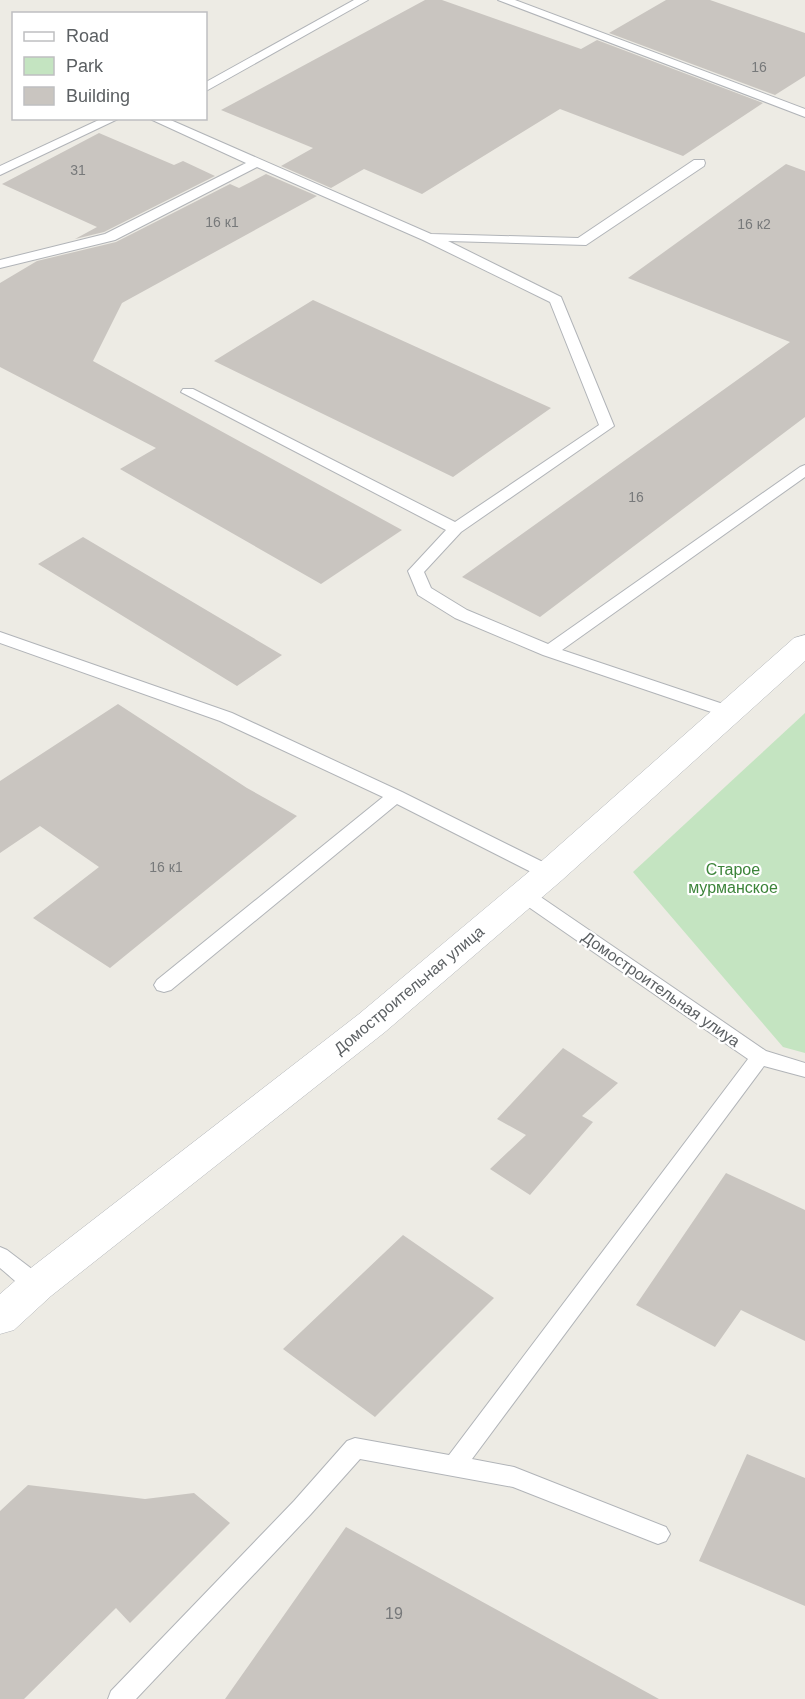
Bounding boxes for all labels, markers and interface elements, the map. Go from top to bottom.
legend [12,12,207,120]
text: Road [66,26,109,46]
text: Park [66,56,104,76]
house number: 16 [751,59,767,75]
text: Building [66,86,130,106]
house number: 31 [70,162,86,178]
house number: 16 к1 [205,214,239,230]
house number: 16 к2 [737,216,771,232]
house number: 16 [628,489,644,505]
house number: 16 к1 [149,859,183,875]
park label: Старое мурманское [688,861,778,896]
street label: Домостроительная улица [331,922,487,1058]
street label: Домостроительная улиуа [579,928,743,1050]
house number: 19 [385,1605,403,1622]

